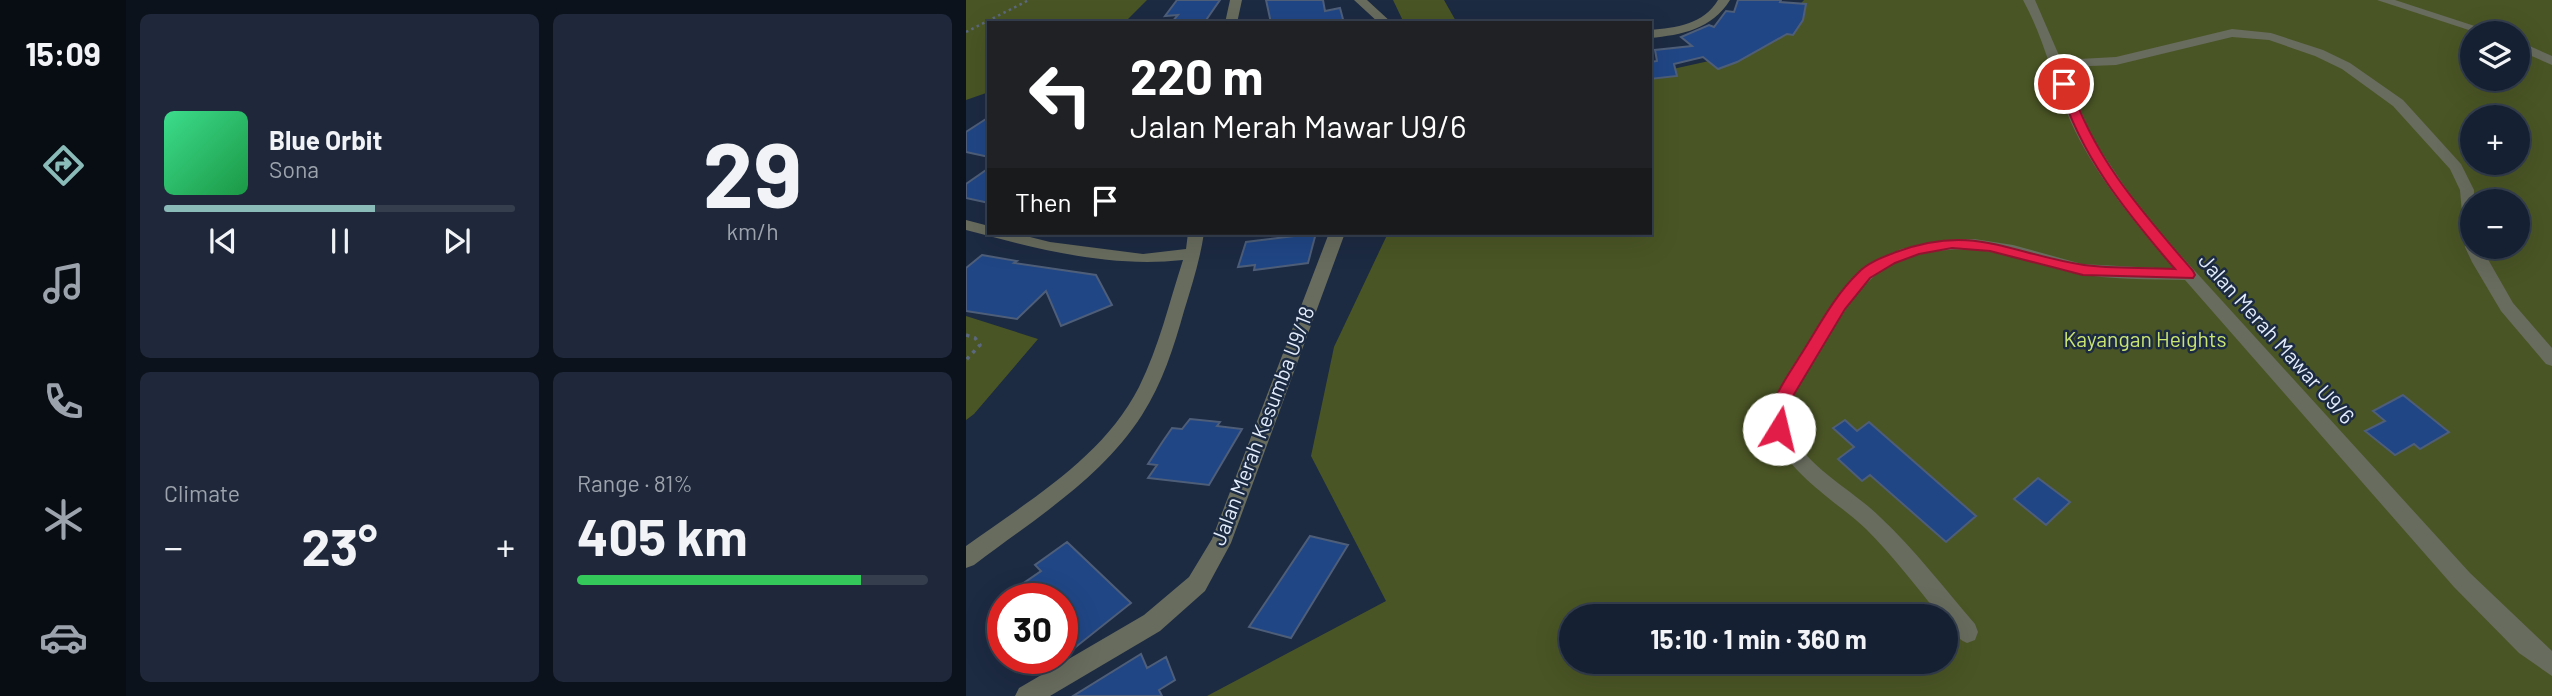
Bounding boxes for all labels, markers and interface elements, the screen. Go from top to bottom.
map controls [2460,21,2530,259]
button: layers [2460,21,2530,91]
text: 15:09 [25,34,101,72]
text: 220 m [1130,46,1264,105]
icon: left [1015,49,1106,140]
pin [2034,54,2094,114]
icon: arrive [2045,65,2083,103]
button: + [2460,105,2530,175]
text: Jalan Merah Mawar U9/6 [1130,106,1467,144]
text: 29 [703,117,802,226]
text: Blue Orbit [269,124,382,155]
icon: directions [39,141,88,190]
text: Sona [269,155,319,183]
icon: arrive [1086,182,1124,220]
text: Then [1015,186,1072,217]
button: − [2460,189,2530,259]
text: km/h [726,217,779,245]
icon: previous [204,222,242,260]
icon: pause [321,222,359,260]
icon: next [438,222,476,260]
street label: Jalan Merah Mawar U9/6 [2194,248,2360,428]
icon: music [39,259,88,308]
street label: Jalan Merah Kesumba U9/18 [1204,302,1319,548]
park label: Kayangan Heights [2063,326,2227,351]
icon: phone [39,377,88,426]
position arrow [1742,392,1816,466]
text: Range · 81% [577,469,693,497]
text: Climate [164,479,240,507]
icon: climate [39,495,88,544]
text: 405 km [577,504,748,566]
text: 23° [301,514,378,576]
text: − [164,523,183,569]
text: + [496,523,515,569]
speed limit sign: 30 [987,583,1078,674]
icon: car [39,613,88,662]
text: 15:10 · 1 min · 360 m [1650,623,1867,654]

